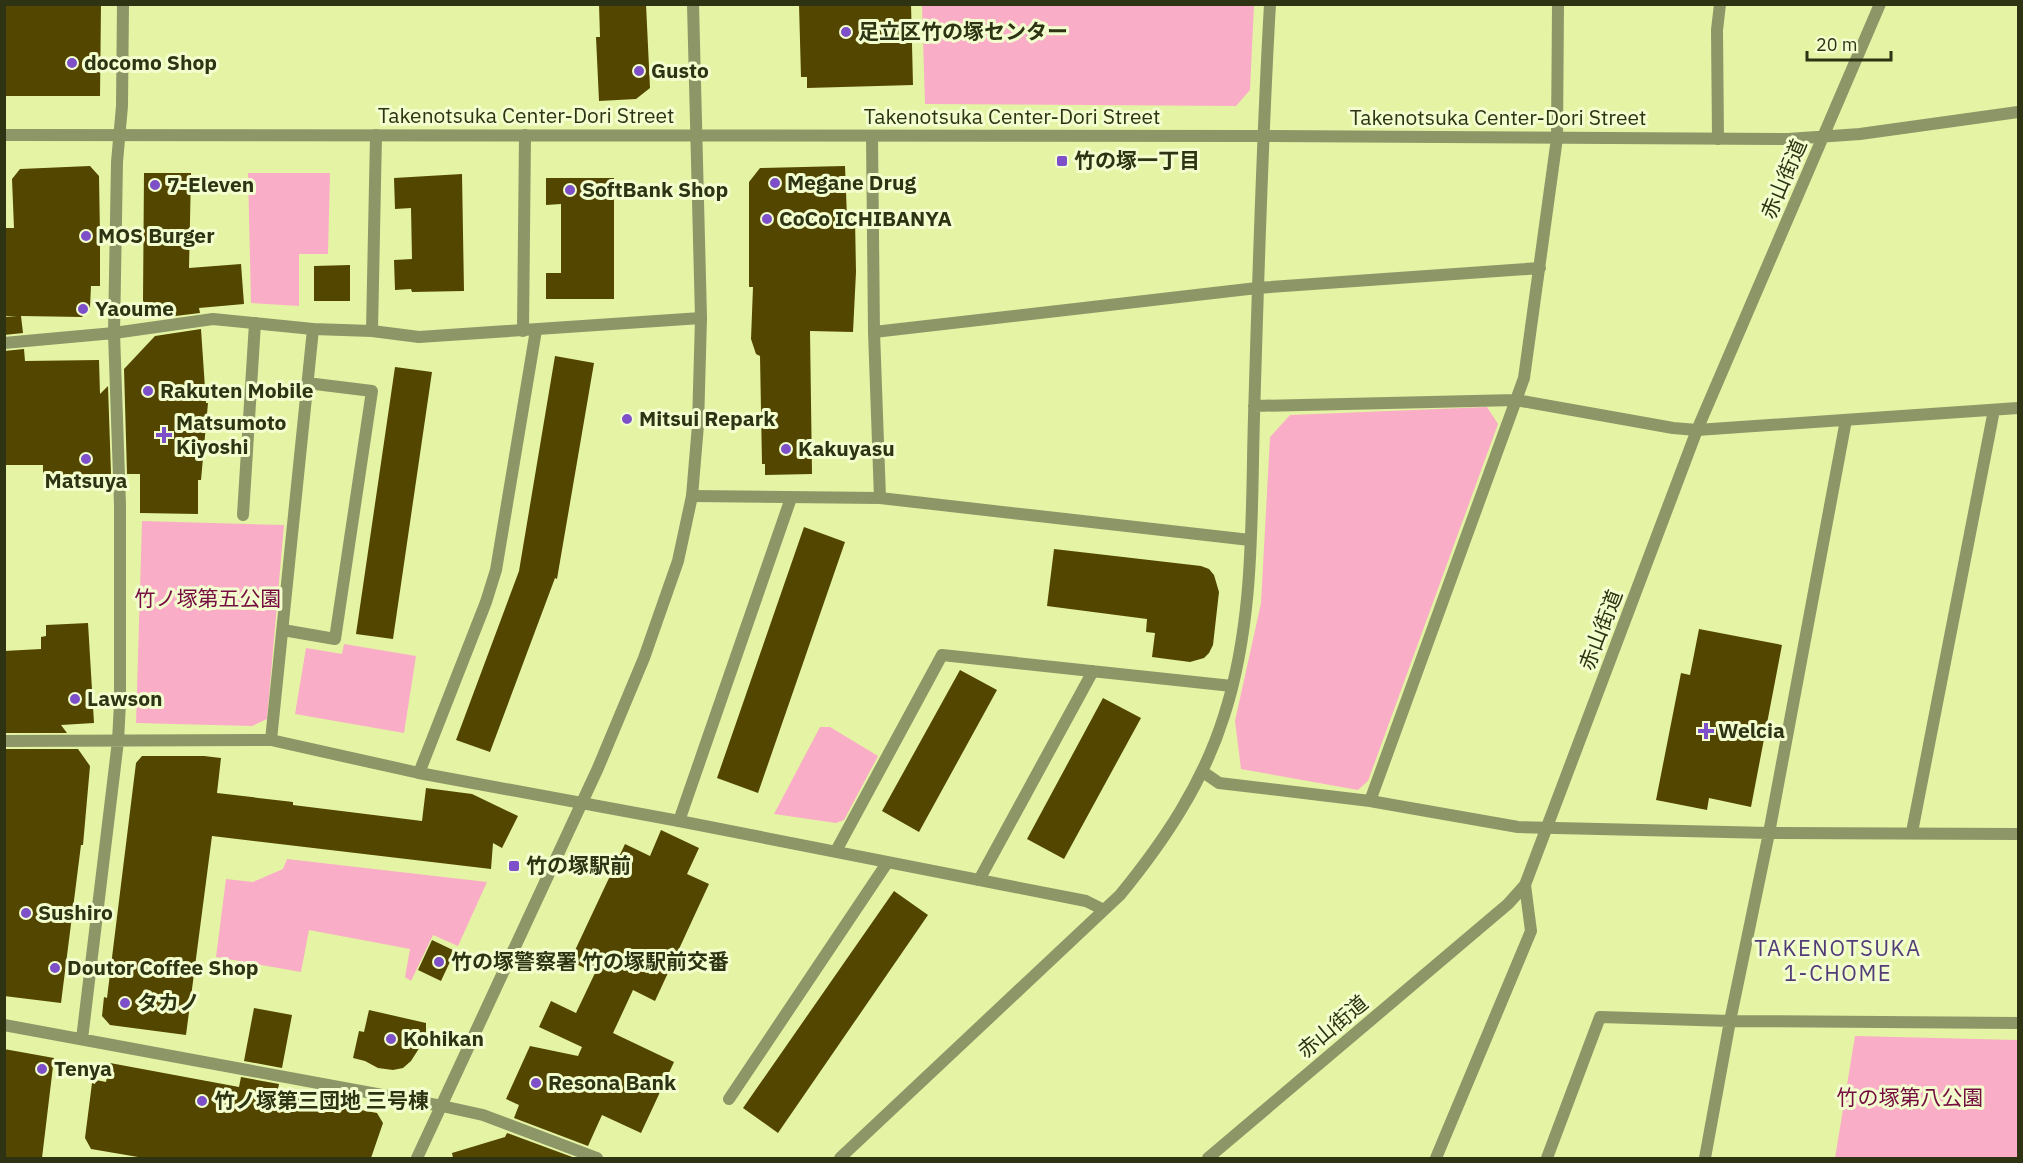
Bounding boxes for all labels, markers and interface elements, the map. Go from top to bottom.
place label: 足立区竹の塚センター [858,17,1068,45]
scale bar [1807,24,1891,62]
marker: 足立区竹の塚センター [839,25,853,39]
text: 20 m [1816,33,1858,56]
place label: docomo Shop [84,48,217,76]
marker: docomo Shop [65,56,79,70]
place label: Gusto [651,56,709,84]
marker: Gusto [632,64,646,78]
street label: Takenotsuka Center-Dori Street [378,101,674,129]
street label: Takenotsuka Center-Dori Street [864,102,1160,130]
street label: Takenotsuka Center-Dori Street [1350,103,1646,131]
street label: 赤山街道 [1754,134,1812,223]
place label: 竹の塚一丁目 [1074,146,1200,174]
marker: 竹の塚一丁目 [1055,154,1069,168]
place label: Megane Drug [787,168,916,196]
place label: 7-Eleven [167,170,254,198]
place label: SoftBank Shop [582,175,728,203]
marker: Megane Drug [768,176,782,190]
marker: 7-Eleven [148,178,162,192]
marker: SoftBank Shop [563,183,577,197]
place label: CoCo ICHIBANYA [779,204,952,232]
marker: CoCo ICHIBANYA [760,212,774,226]
place label: MOS Burger [98,221,215,249]
marker: MOS Burger [79,229,93,243]
place label: Yaoume [95,294,174,322]
marker: Yaoume [76,302,90,316]
place label: Rakuten Mobile [160,376,314,404]
marker: Rakuten Mobile [141,384,155,398]
place label: Mitsui Repark [639,404,776,432]
place label: Matsumoto Kiyoshi [176,408,287,460]
marker: Mitsui Repark [620,412,634,426]
marker: Matsumoto Kiyoshi [157,428,171,442]
place label: Kakuyasu [798,434,895,462]
marker: Kakuyasu [779,442,793,456]
marker: Matsuya [79,452,93,466]
place label: Matsuya [44,466,128,494]
park label: 竹ノ塚第五公園 [135,584,282,612]
street label: 赤山街道 [1572,585,1628,674]
place label: Lawson [87,684,163,712]
marker: Lawson [68,692,82,706]
place label: Welcia [1718,716,1785,744]
marker: Welcia [1699,724,1713,738]
place label: 竹の塚駅前 [526,851,631,879]
marker: 竹の塚駅前 [507,859,521,873]
place label: Sushiro [38,898,113,926]
marker: Sushiro [19,906,33,920]
district label: TAKENOTSUKA 1-CHOME [1754,933,1922,987]
place label: 竹の塚警察署 竹の塚駅前交番 [451,947,729,975]
place label: Doutor Coffee Shop [67,953,259,981]
marker: 竹の塚警察署 竹の塚駅前交番 [432,955,446,969]
marker: Doutor Coffee Shop [48,961,62,975]
place label: タカノ [137,988,200,1016]
street label: 赤山街道 [1291,989,1374,1064]
marker: タカノ [118,996,132,1010]
place label: Kohikan [403,1024,484,1052]
marker: Kohikan [384,1032,398,1046]
place label: Tenya [54,1054,112,1082]
marker: Tenya [35,1062,49,1076]
place label: Resona Bank [548,1068,677,1096]
marker: Resona Bank [529,1076,543,1090]
park label: 竹の塚第八公園 [1837,1083,1984,1111]
place label: 竹ノ塚第三団地 三号棟 [214,1086,429,1114]
marker: 竹ノ塚第三団地 三号棟 [195,1094,209,1108]

